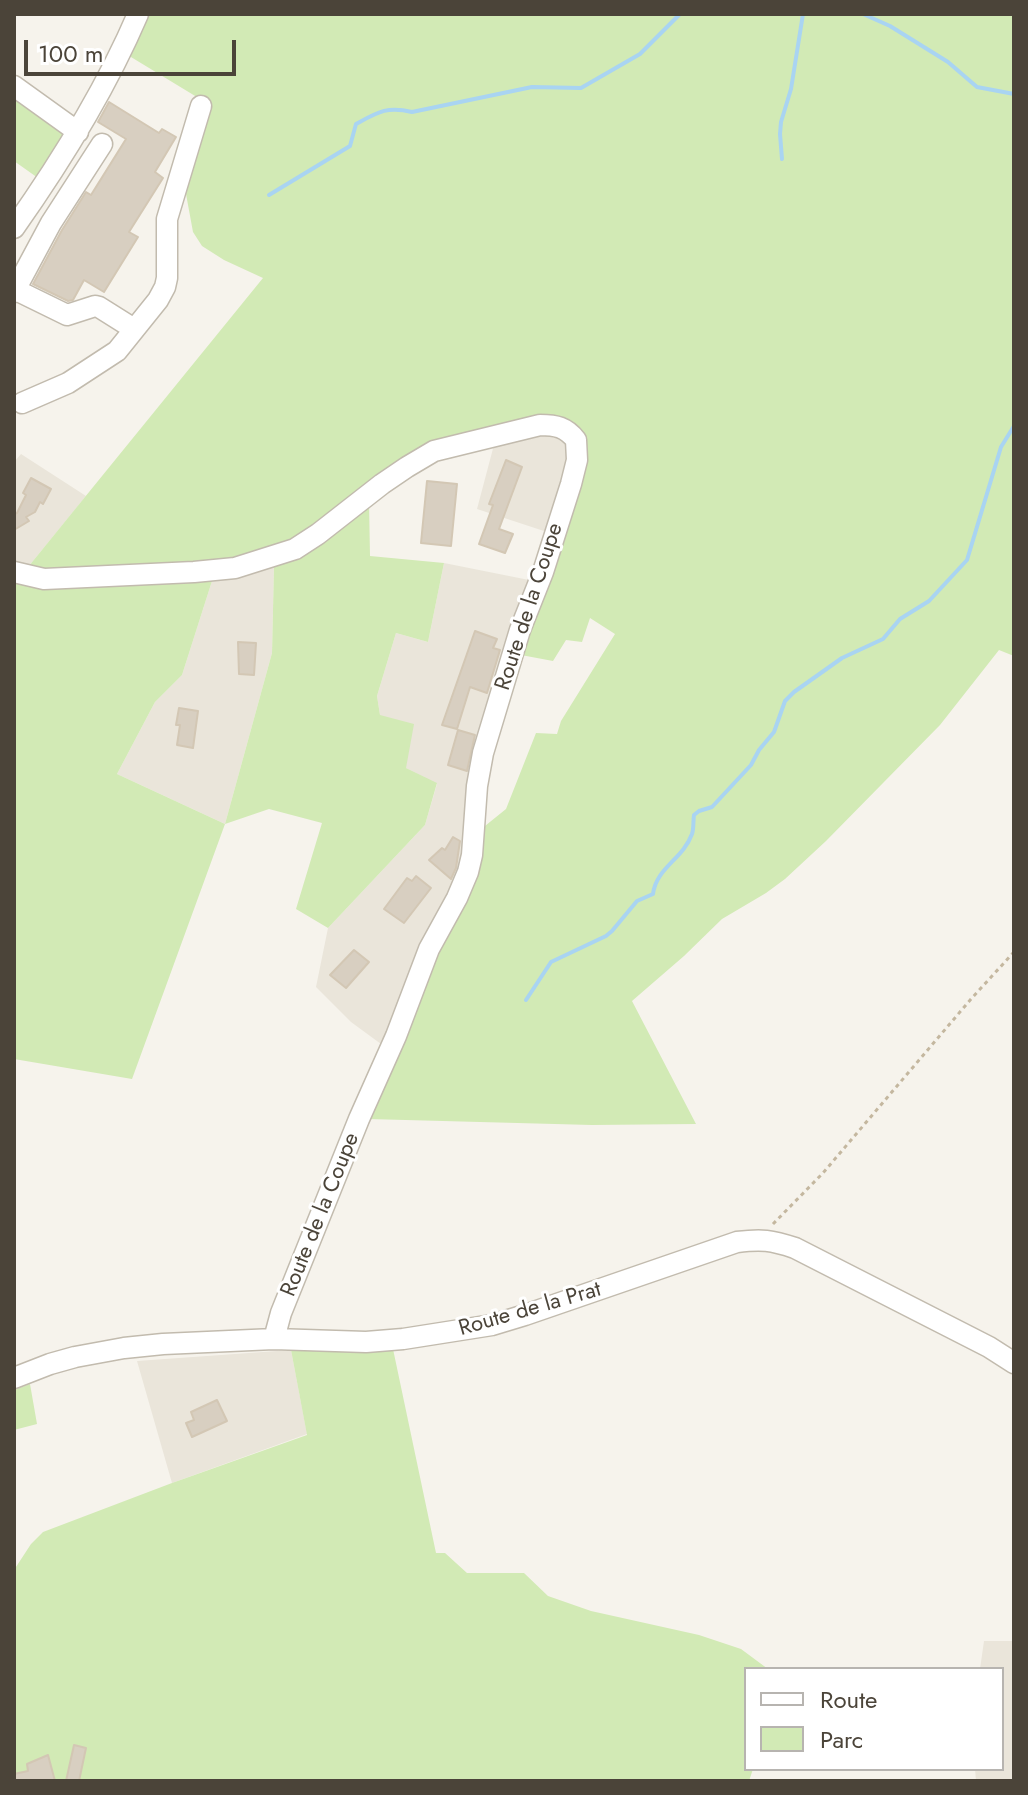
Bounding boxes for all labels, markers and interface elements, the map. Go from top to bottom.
scale bar [28,24,240,74]
text: 100 m [38,36,104,71]
street label: Route de la Coupe [491,520,569,694]
street label: Route de la Coupe [276,1129,366,1301]
street label: Route de la Prat [456,1277,604,1343]
legend [744,1667,1004,1771]
text: Route [820,1682,877,1717]
text: Parc [820,1722,863,1757]

